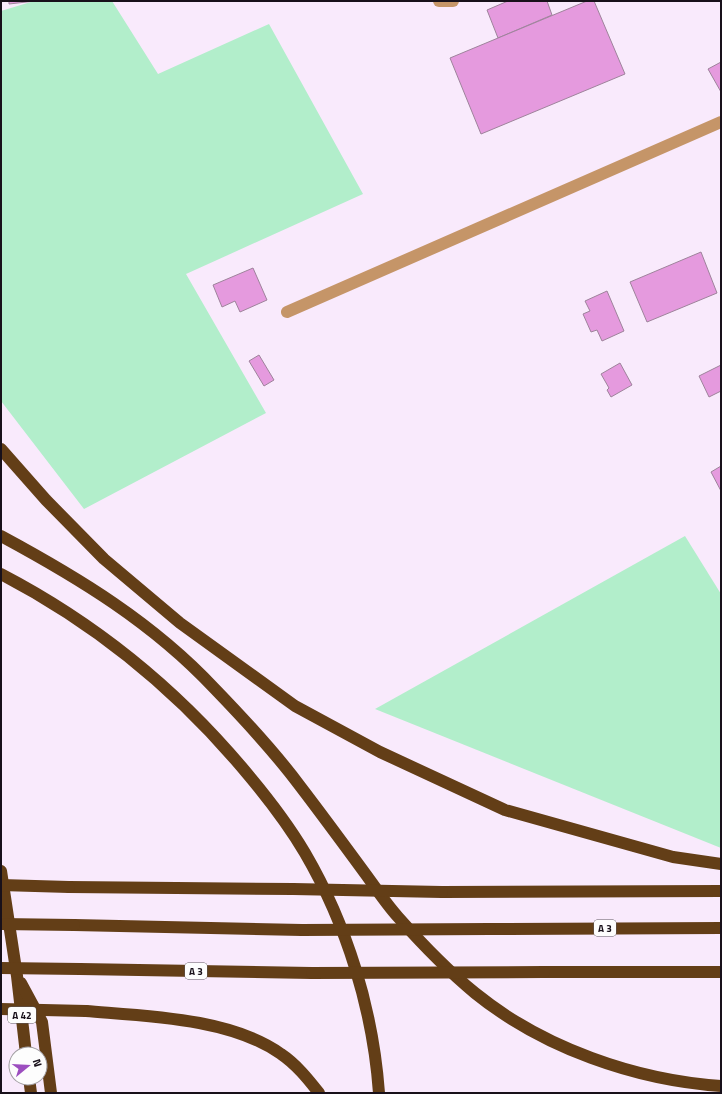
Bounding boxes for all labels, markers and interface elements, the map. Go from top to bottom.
road number: A 3 [594,920,616,936]
road number: A 3 [185,963,207,979]
road number: A 42 [8,1007,36,1023]
north arrow [8,1046,48,1086]
text: N [29,1057,46,1069]

